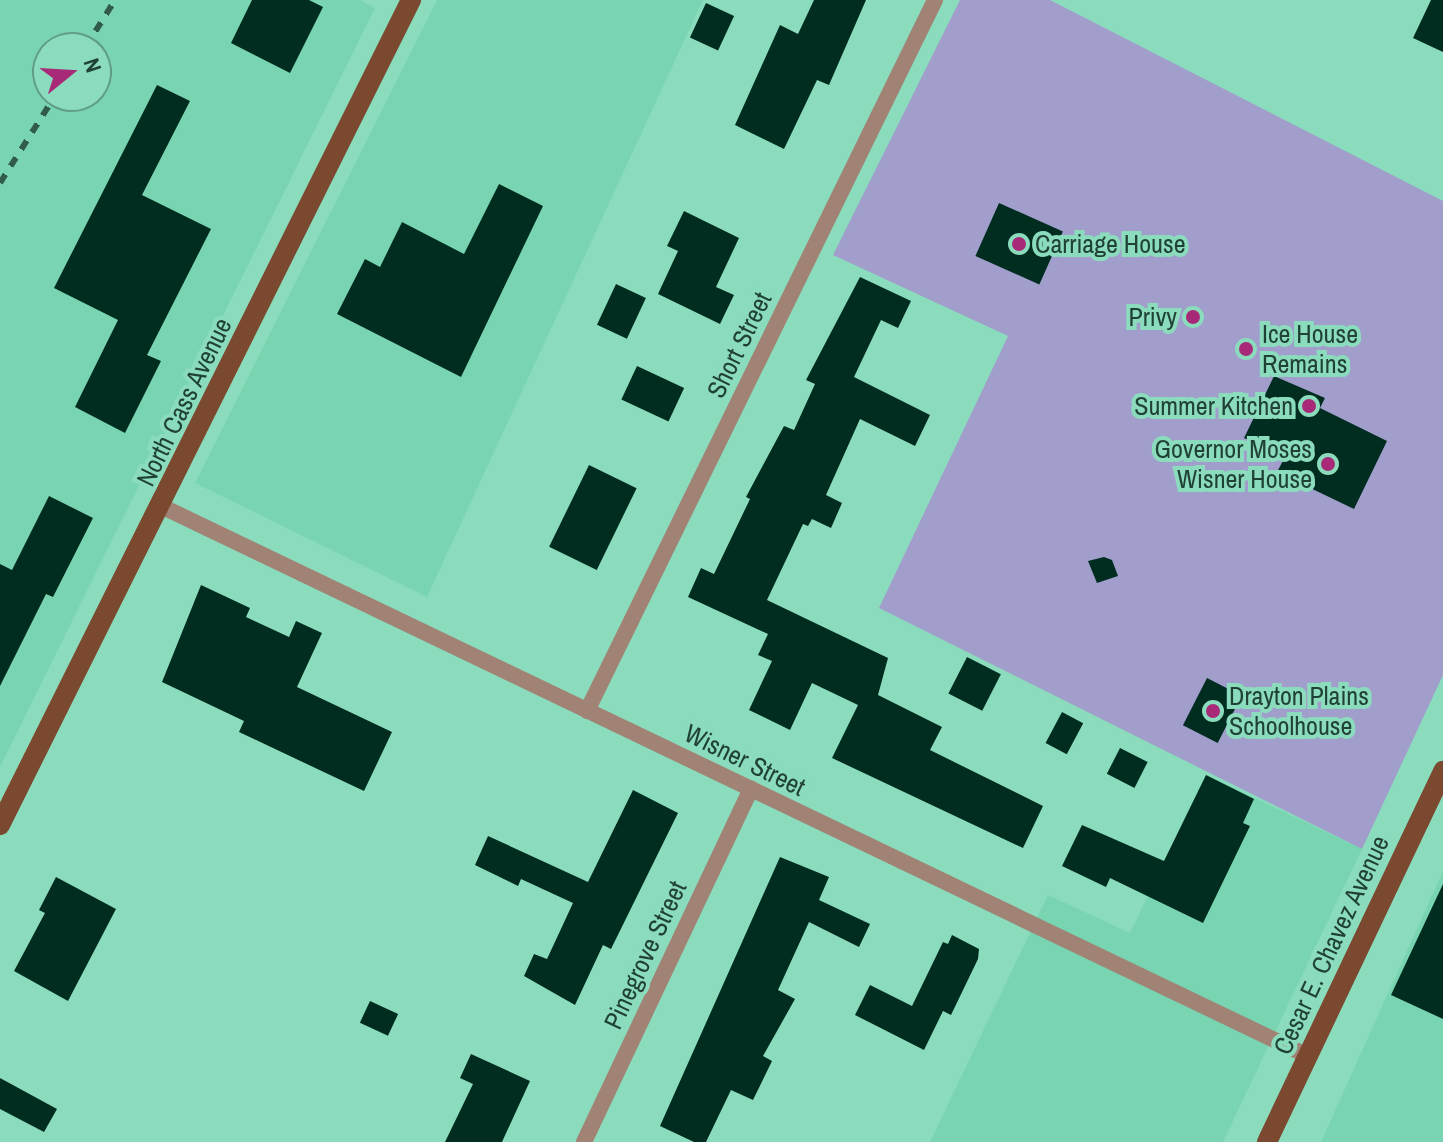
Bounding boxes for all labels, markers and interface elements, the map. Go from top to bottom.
north arrow [32,32,112,112]
text: N [77,54,109,76]
place label: Carriage House [1035,228,1185,260]
marker: Carriage House [1010,235,1028,253]
street label: Short Street [700,287,778,403]
place label: Privy [1128,301,1177,333]
marker: Privy [1184,308,1202,326]
street label: North Cass Avenue [130,312,238,492]
place label: Ice House Remains [1262,318,1358,380]
marker: Ice House Remains [1237,340,1255,358]
place label: Summer Kitchen [1134,390,1293,422]
marker: Summer Kitchen [1300,397,1318,415]
place label: Governor Moses Wisner House [1154,433,1312,494]
marker: Governor Moses Wisner House [1319,455,1337,473]
place label: Drayton Plains Schoolhouse [1229,680,1369,742]
marker: Drayton Plains Schoolhouse [1204,702,1222,720]
street label: Wisner Street [680,717,810,803]
street label: Cesar E. Chavez Avenue [1266,830,1396,1060]
street label: Pinegrove Street [597,876,693,1034]

